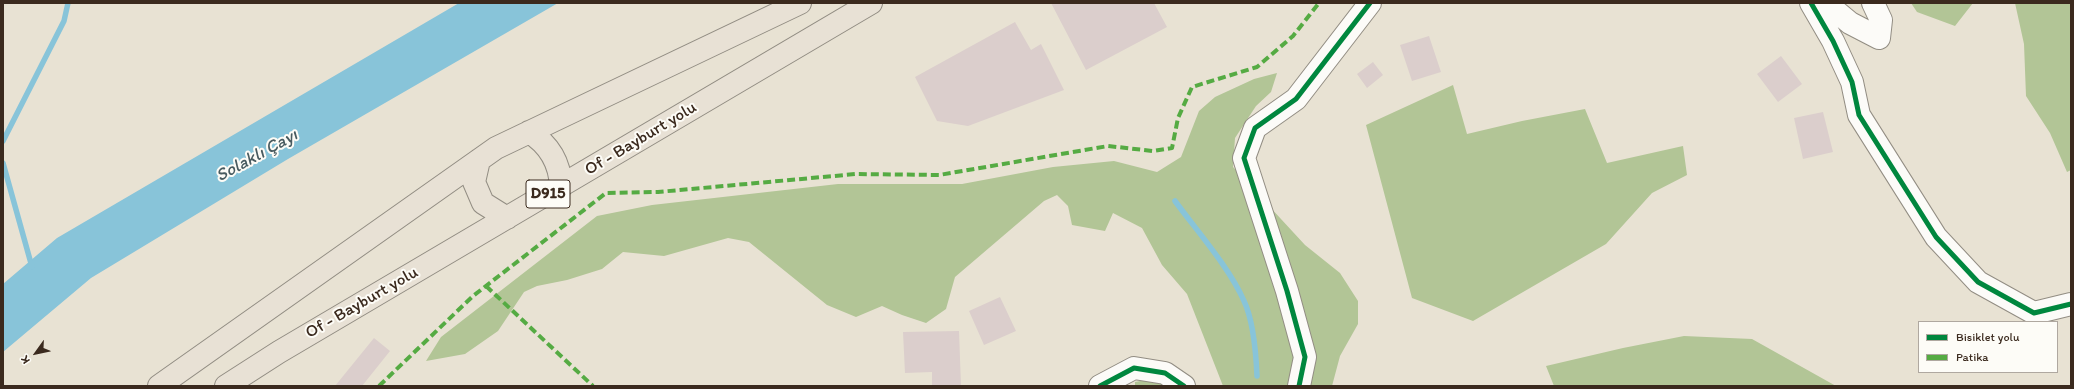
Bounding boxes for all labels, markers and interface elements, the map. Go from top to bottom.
street label: Of - Bayburt yolu [581,98,701,180]
water label: Solaklı Çayı [212,125,302,187]
road number: D915 [526,180,570,208]
street label: Of - Bayburt yolu [302,262,422,344]
legend [1918,321,2058,373]
text: Bisiklet yolu [1956,330,2019,344]
north arrow [16,333,56,373]
text: Patika [1956,350,1989,364]
text: K [18,353,33,366]

